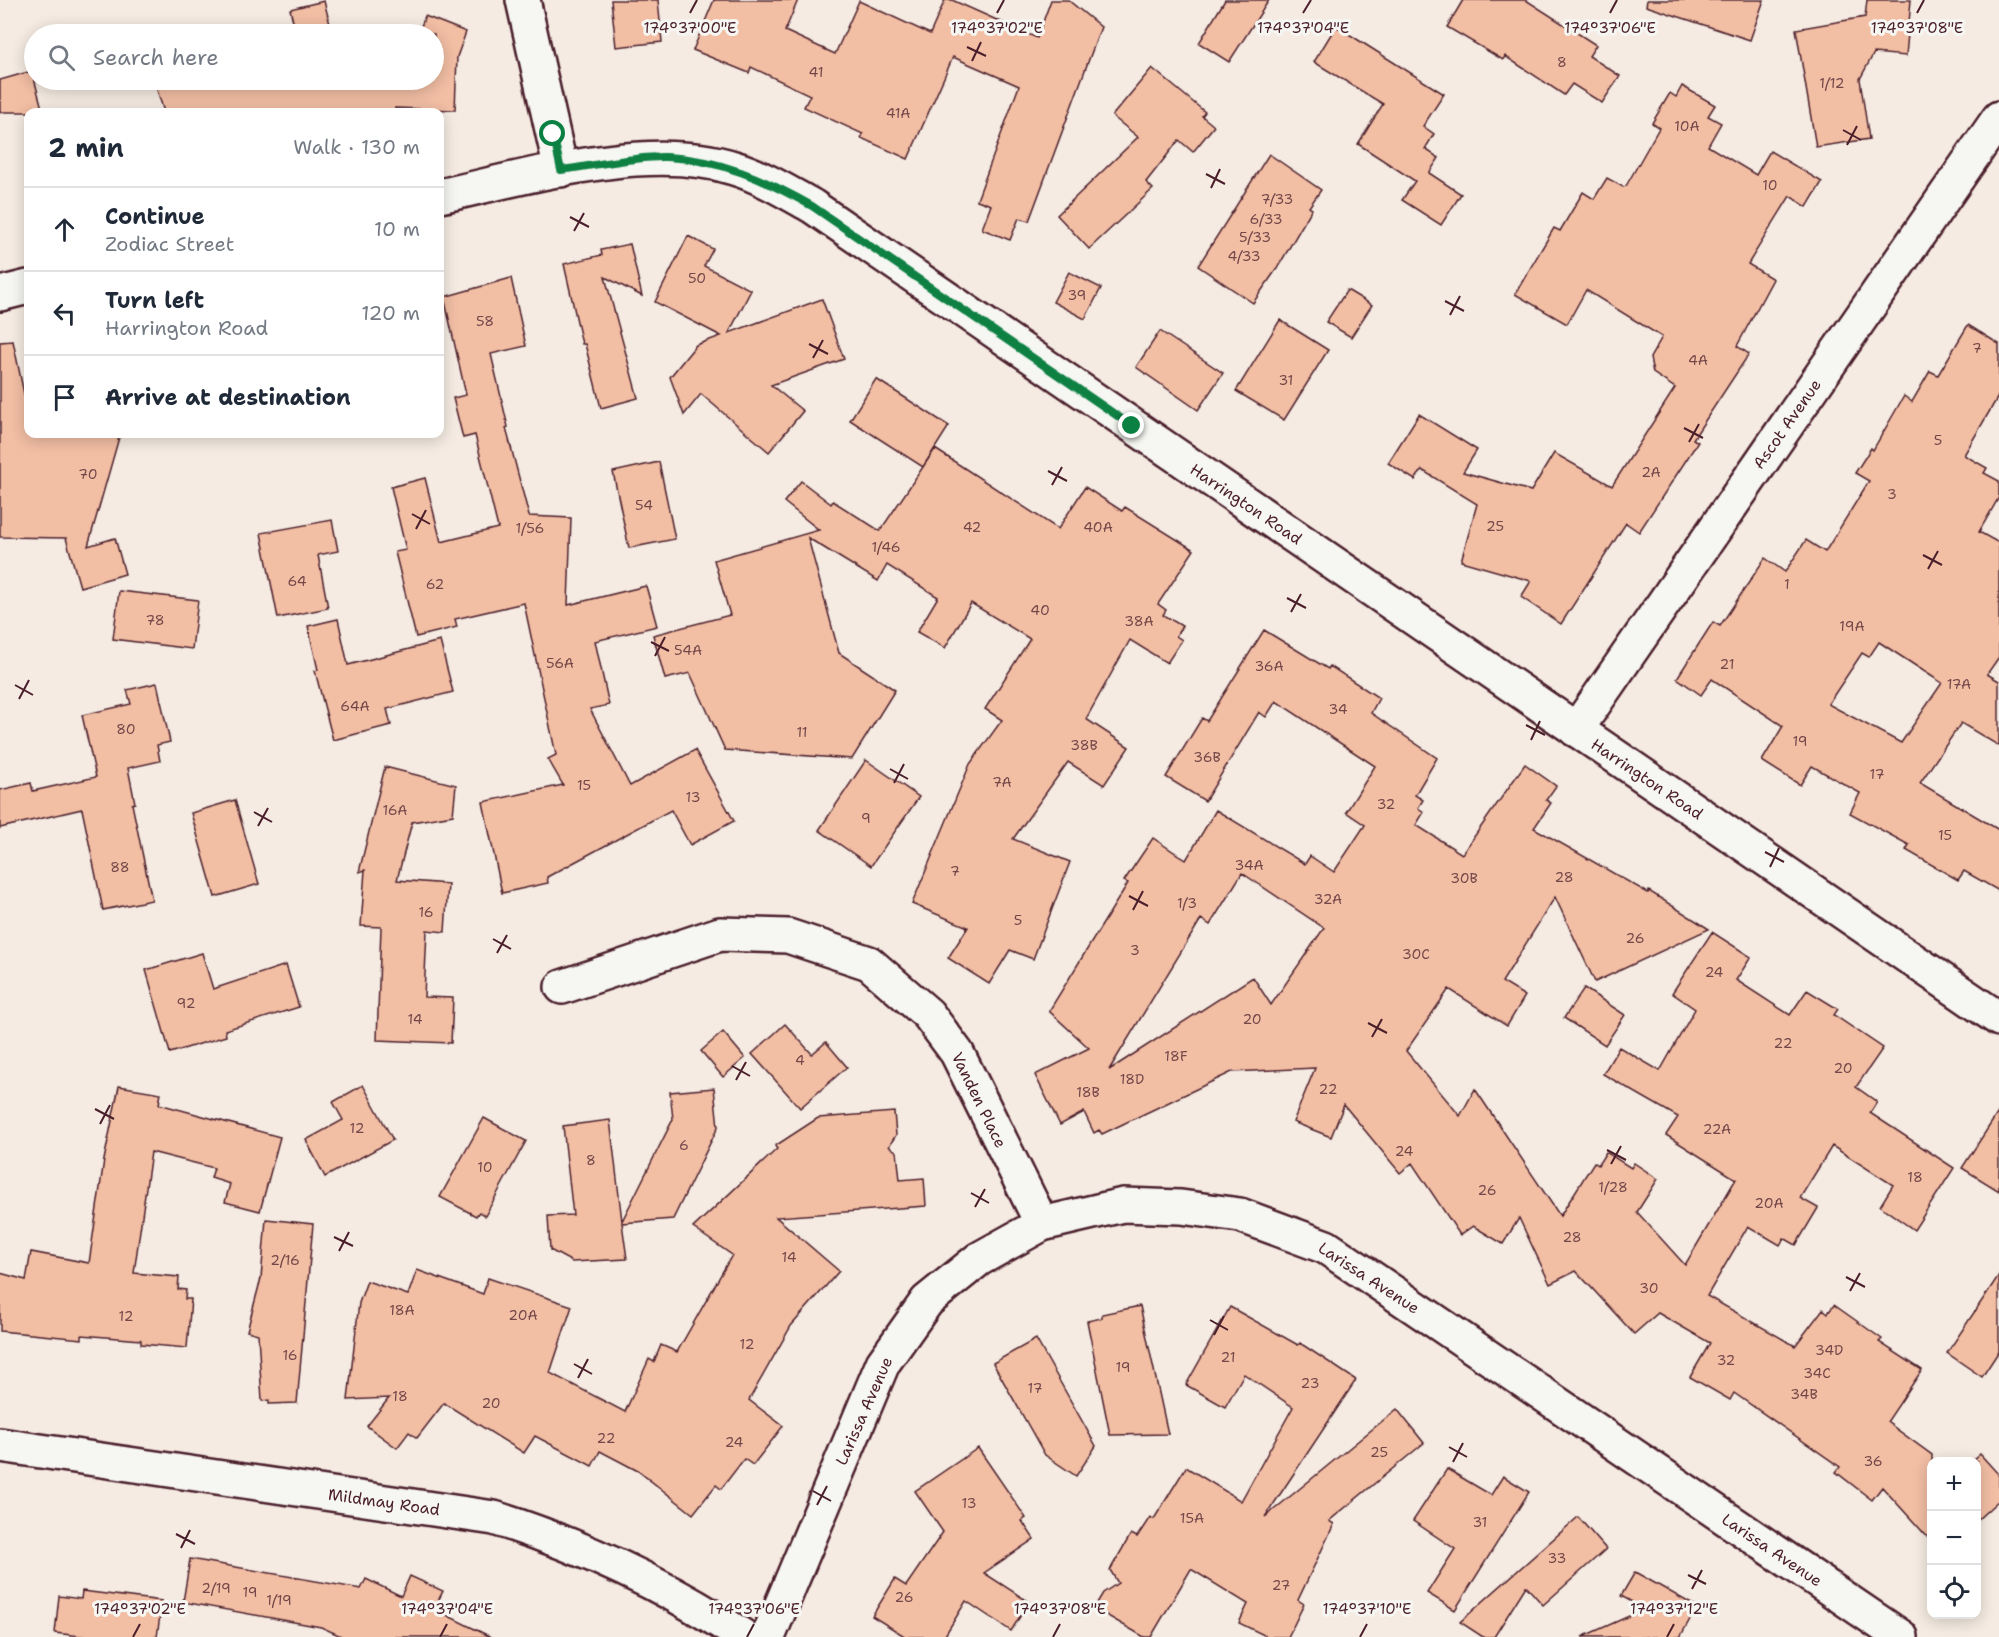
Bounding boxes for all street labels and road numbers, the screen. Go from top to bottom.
street label: Ascot Avenue [1748,375,1826,473]
street label: Harrington Road [1186,459,1306,549]
street label: Harrington Road [1587,734,1707,824]
street label: Vanden Place [947,1049,1011,1151]
street label: Larissa Avenue [1314,1237,1424,1319]
street label: Larissa Avenue [831,1353,897,1469]
street label: Mildmay Road [327,1484,441,1520]
street label: Larissa Avenue [1718,1509,1826,1591]

